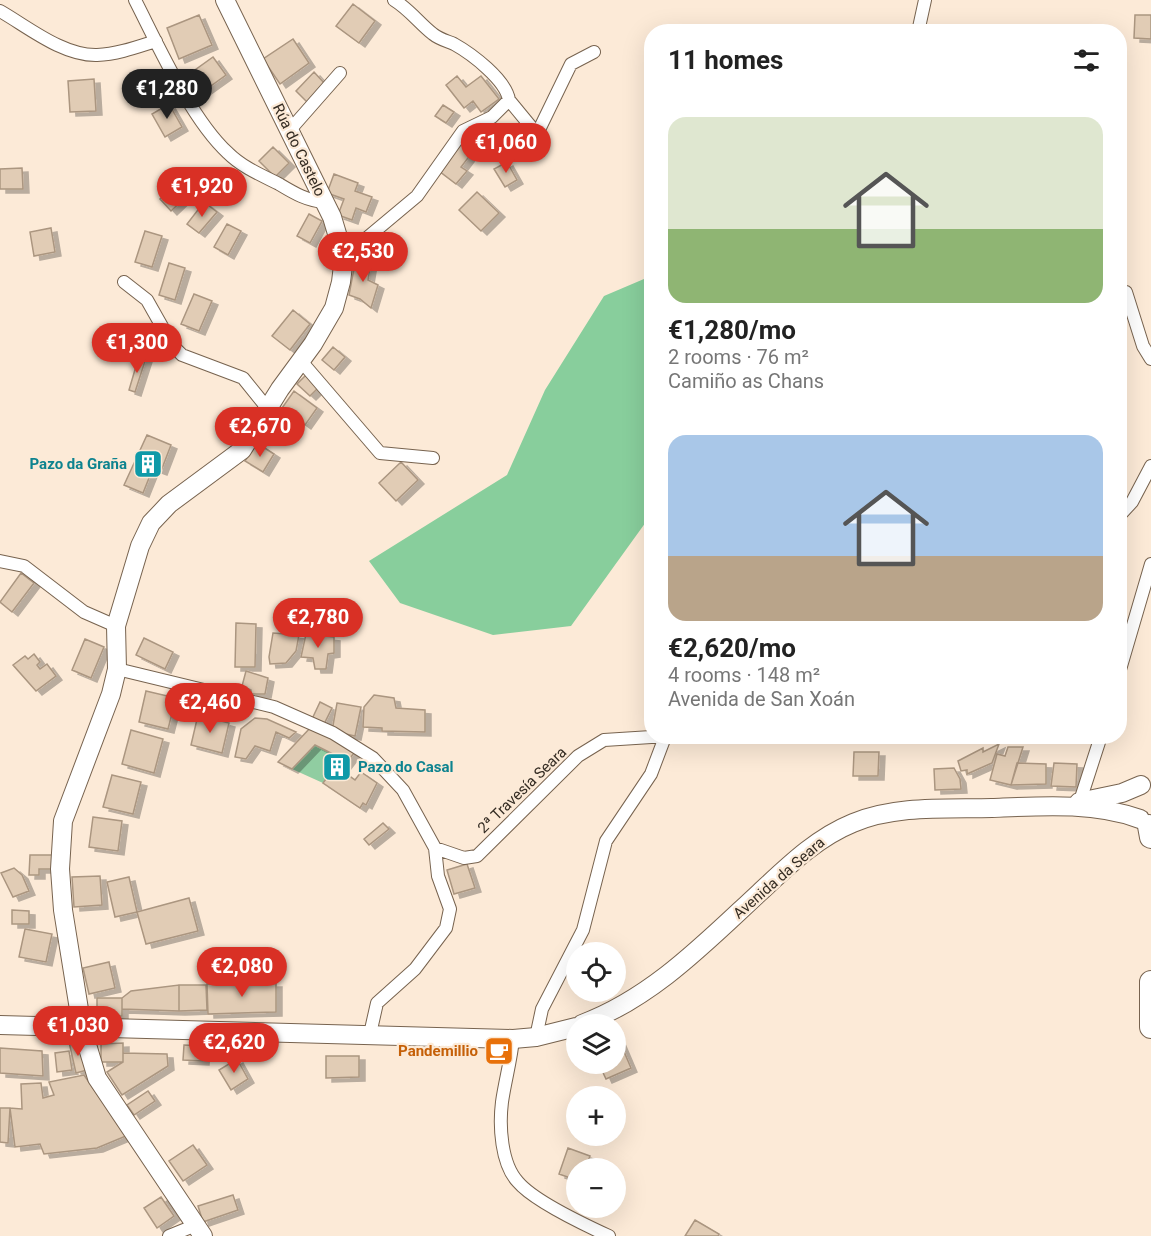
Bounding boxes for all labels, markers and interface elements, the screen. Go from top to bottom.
icon: filters [1070,44,1103,77]
text: 11 homes [668,45,783,75]
pin: €1,280 [118,69,216,120]
text: €1,280 [136,76,198,100]
street label: Rúa do Castelo [269,101,329,199]
pin: €1,060 [457,123,555,174]
text: €1,060 [475,130,537,154]
icon: home [832,156,940,264]
pin: €1,920 [153,167,251,218]
text: €1,920 [171,174,233,198]
pin: €2,530 [314,232,412,283]
text: €2,530 [332,239,394,263]
text: €1,280/mo [668,315,796,345]
pin: €1,300 [88,323,186,374]
text: €1,300 [106,330,168,354]
text: 2 rooms · 76 m² [668,345,809,369]
text: Camiño as Chans [668,369,824,393]
pin: €2,670 [211,407,309,458]
text: €2,670 [229,414,291,438]
building icon: Pazo da Graña [132,448,164,480]
place label: Pazo da Graña [30,455,127,473]
icon: home [832,474,940,582]
pin: €2,780 [269,598,367,649]
text: €2,780 [287,605,349,629]
text: €2,620/mo [668,633,796,663]
text: 4 rooms · 148 m² [668,663,820,687]
pin: €2,460 [161,683,259,734]
text: Avenida de San Xoán [668,687,855,711]
text: €2,460 [179,690,241,714]
street label: 2ª Travesía Seara [474,743,570,837]
building icon: Pazo do Casal [321,751,353,783]
place label: Pazo do Casal [358,758,454,776]
street label: Avenida da Seara [730,833,828,923]
map controls [566,942,626,1218]
button: locate [566,942,626,1002]
pin: €2,080 [193,947,291,998]
text: €2,080 [211,954,273,978]
pin: €1,030 [29,1006,127,1057]
text: €1,030 [47,1013,109,1037]
button: layers [566,1014,626,1074]
pin: €2,620 [185,1023,283,1074]
text: €2,620 [203,1030,265,1054]
cafe icon: Pandemillio [483,1035,515,1067]
place label: Pandemillio [398,1042,478,1060]
button: + [566,1086,626,1146]
button: − [566,1158,626,1218]

